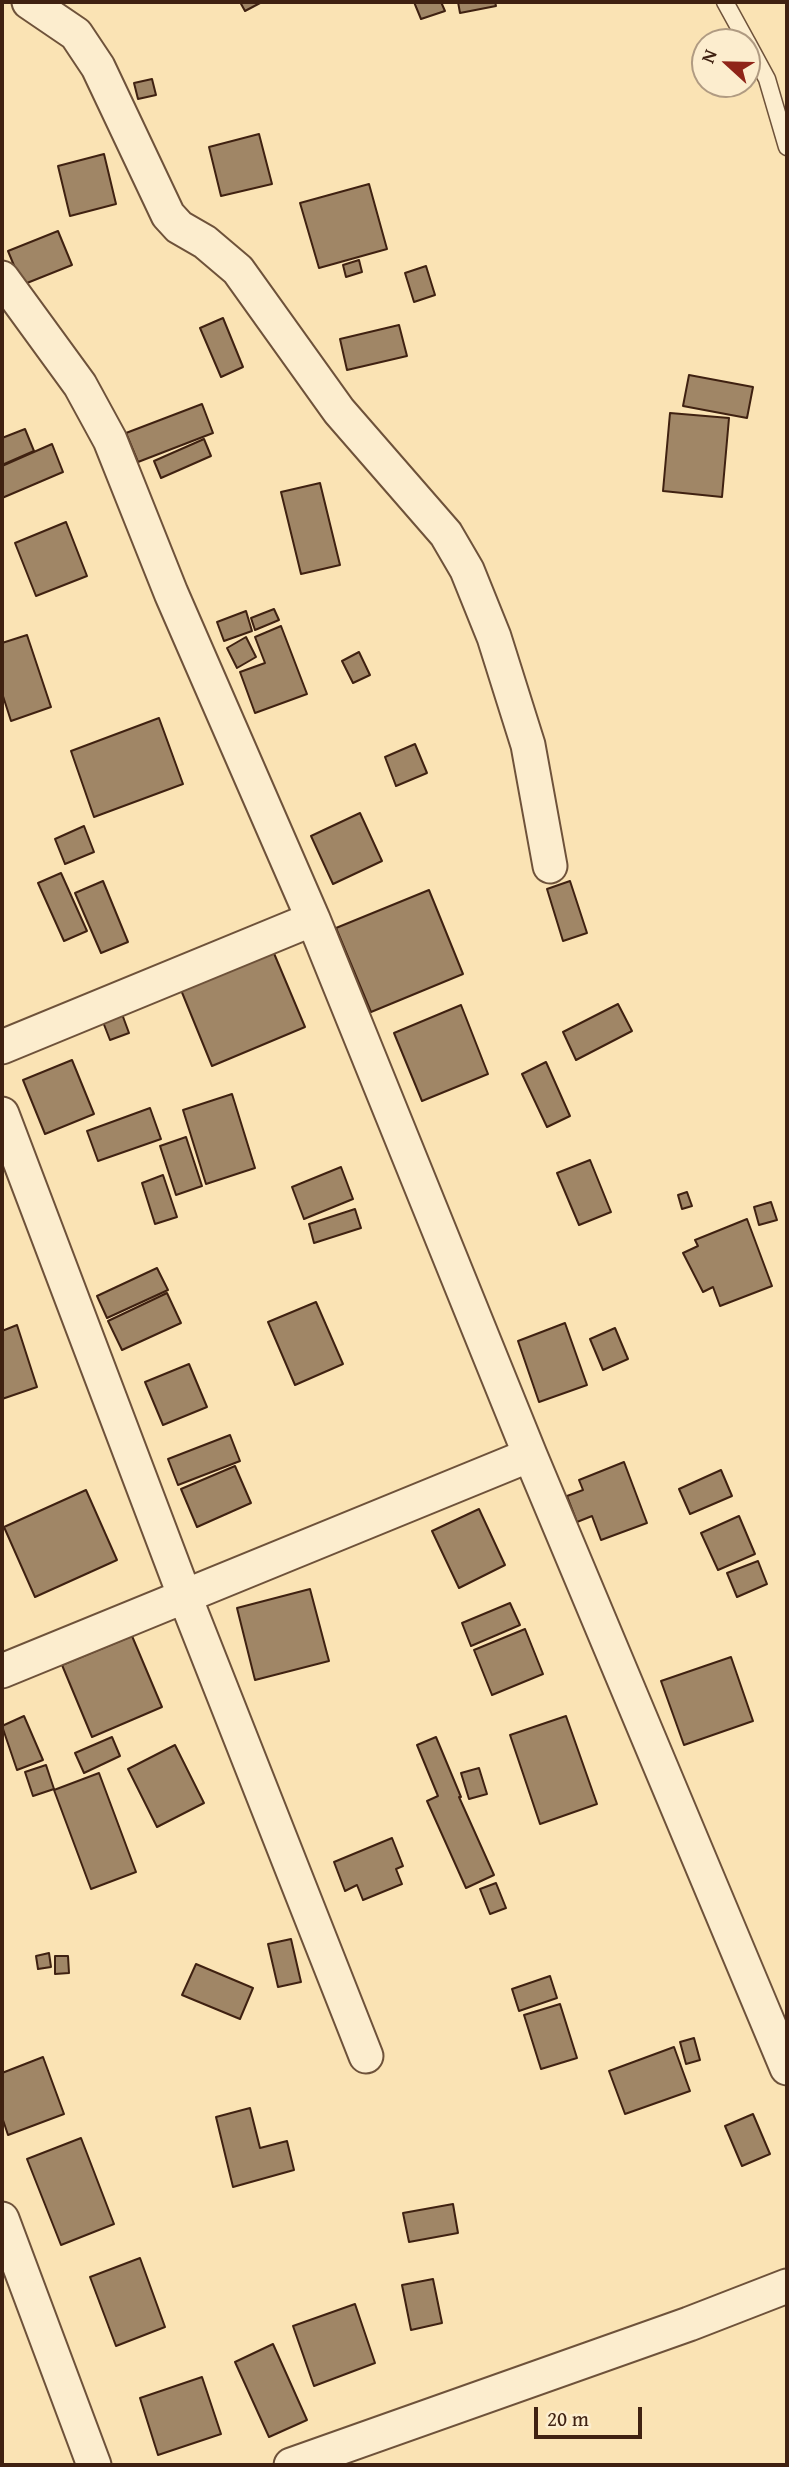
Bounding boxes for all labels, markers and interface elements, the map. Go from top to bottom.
north arrow [691,28,761,98]
text: N [693,45,724,67]
scale bar [537,2394,646,2438]
text: 20 m [547,2403,589,2434]

